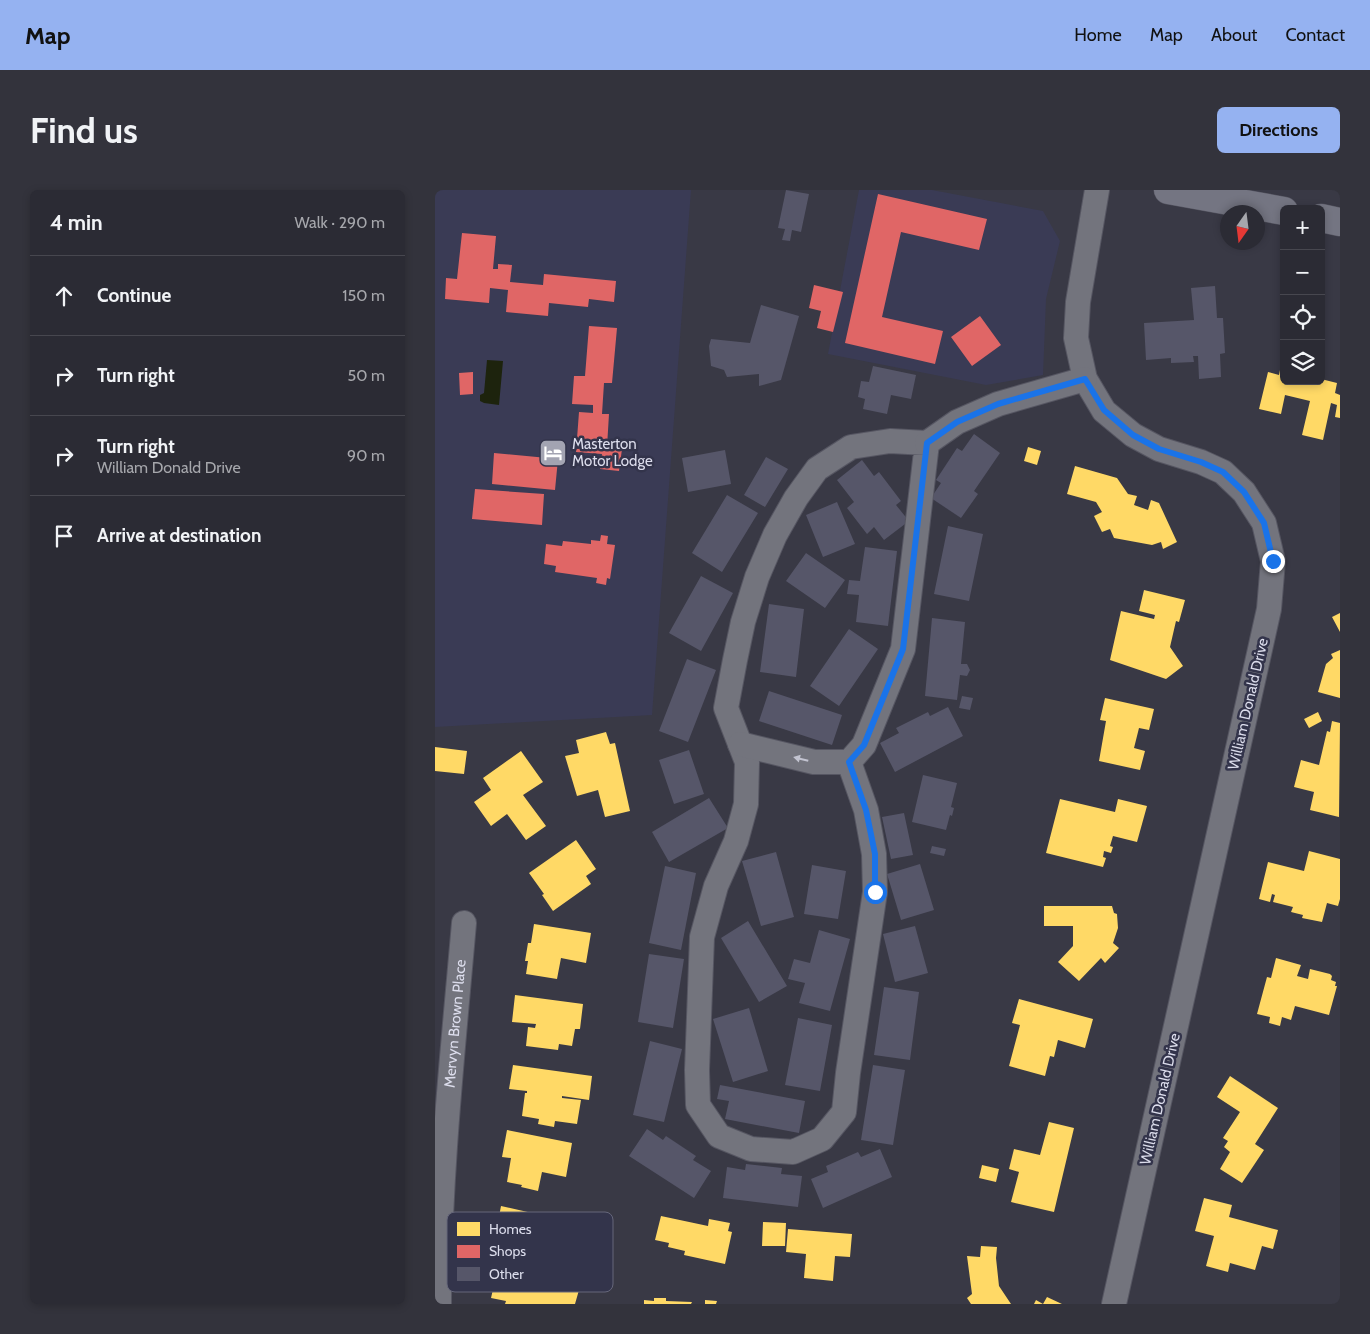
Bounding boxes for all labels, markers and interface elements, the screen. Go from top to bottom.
text: Map [25,21,71,50]
text: Home [1074,24,1122,46]
text: Map [1150,24,1183,46]
text: About [1211,24,1257,46]
text: Contact [1285,24,1345,46]
button: Directions [1217,107,1340,153]
text: Find us [30,109,138,152]
north arrow [1220,205,1265,250]
map controls [1280,205,1325,385]
button: + [1280,205,1325,250]
text: 4 min [50,210,103,235]
text: Walk · 290 m [295,213,385,232]
button: − [1280,250,1325,295]
icon: ahead [50,282,78,310]
text: Continue [97,284,171,307]
text: 150 m [342,286,385,305]
button: locate [1280,295,1325,340]
button: layers [1280,340,1325,385]
icon: right [50,362,78,390]
text: Turn right [97,364,175,387]
text: 50 m [348,366,385,385]
text: Turn right [97,435,175,458]
place label: Masterton Motor Lodge [572,435,653,470]
hotel icon: Masterton Motor Lodge [538,438,568,468]
icon: right [50,442,78,470]
text: 90 m [347,446,385,465]
text: William Donald Drive [97,458,241,477]
icon: arrive [50,522,78,550]
text: Arrive at destination [97,524,261,547]
route end [1262,550,1285,573]
street label: William Donald Drive [1224,636,1272,772]
one-way arrow [794,755,809,763]
route start [864,881,887,904]
street label: Mervyn Brown Place [440,958,470,1089]
street label: William Donald Drive [1136,1031,1184,1167]
legend [447,1212,613,1292]
text: Homes [489,1220,532,1238]
text: Shops [489,1242,526,1260]
text: Other [489,1265,524,1283]

